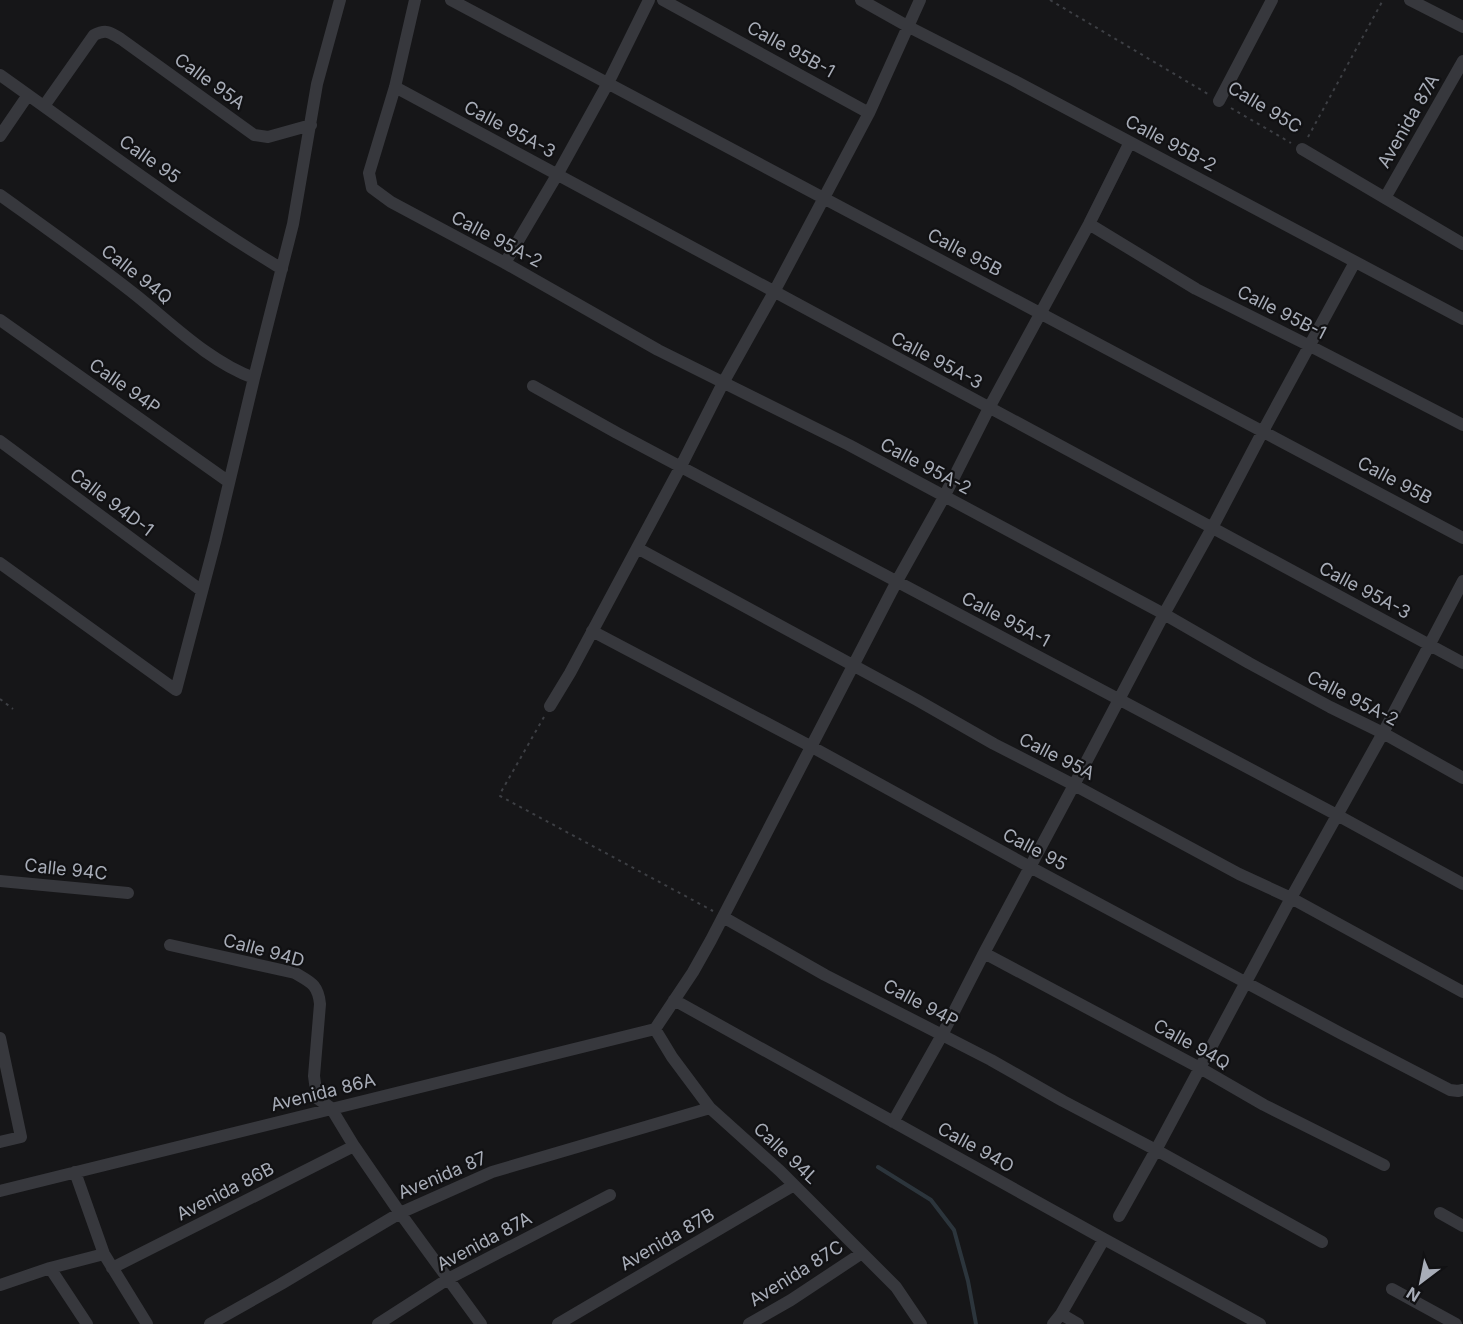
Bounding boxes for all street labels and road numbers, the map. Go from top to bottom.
street label: Calle 95B-1 [743,16,839,82]
street label: Calle 95A [171,48,249,114]
street label: Avenida 87A [1373,71,1443,171]
street label: Calle 95C [1224,77,1306,137]
street label: Calle 95A-3 [461,96,559,162]
street label: Calle 95B-2 [1122,110,1220,176]
street label: Calle 95 [115,130,185,188]
street label: Calle 95A-2 [448,206,546,272]
street label: Calle 95B [924,224,1006,280]
street label: Calle 94Q [97,240,177,308]
street label: Calle 95B-1 [1234,281,1330,343]
street label: Calle 95A-3 [888,327,986,393]
street label: Calle 94P [85,354,165,418]
street label: Calle 95A-2 [877,433,975,499]
street label: Calle 95B [1354,452,1436,508]
street label: Calle 94D-1 [66,464,158,540]
street label: Calle 95A-3 [1316,557,1414,623]
street label: Calle 95A-1 [958,587,1054,651]
street label: Calle 95A-2 [1304,666,1402,730]
street label: Calle 95A [1016,728,1098,784]
street label: Calle 95 [999,823,1071,875]
street label: Calle 94C [23,854,109,884]
street label: Calle 94D [221,929,307,971]
street label: Calle 94P [880,975,962,1031]
street label: Calle 94Q [1150,1014,1234,1074]
street label: Avenida 86A [268,1069,378,1115]
street label: Calle 94O [934,1117,1018,1177]
street label: Calle 94L [749,1118,823,1188]
street label: Avenida 87 [395,1147,489,1203]
street label: Avenida 86B [173,1157,277,1225]
street label: Avenida 87B [616,1203,718,1275]
street label: Avenida 87A [433,1207,535,1275]
street label: Avenida 87C [745,1236,847,1310]

